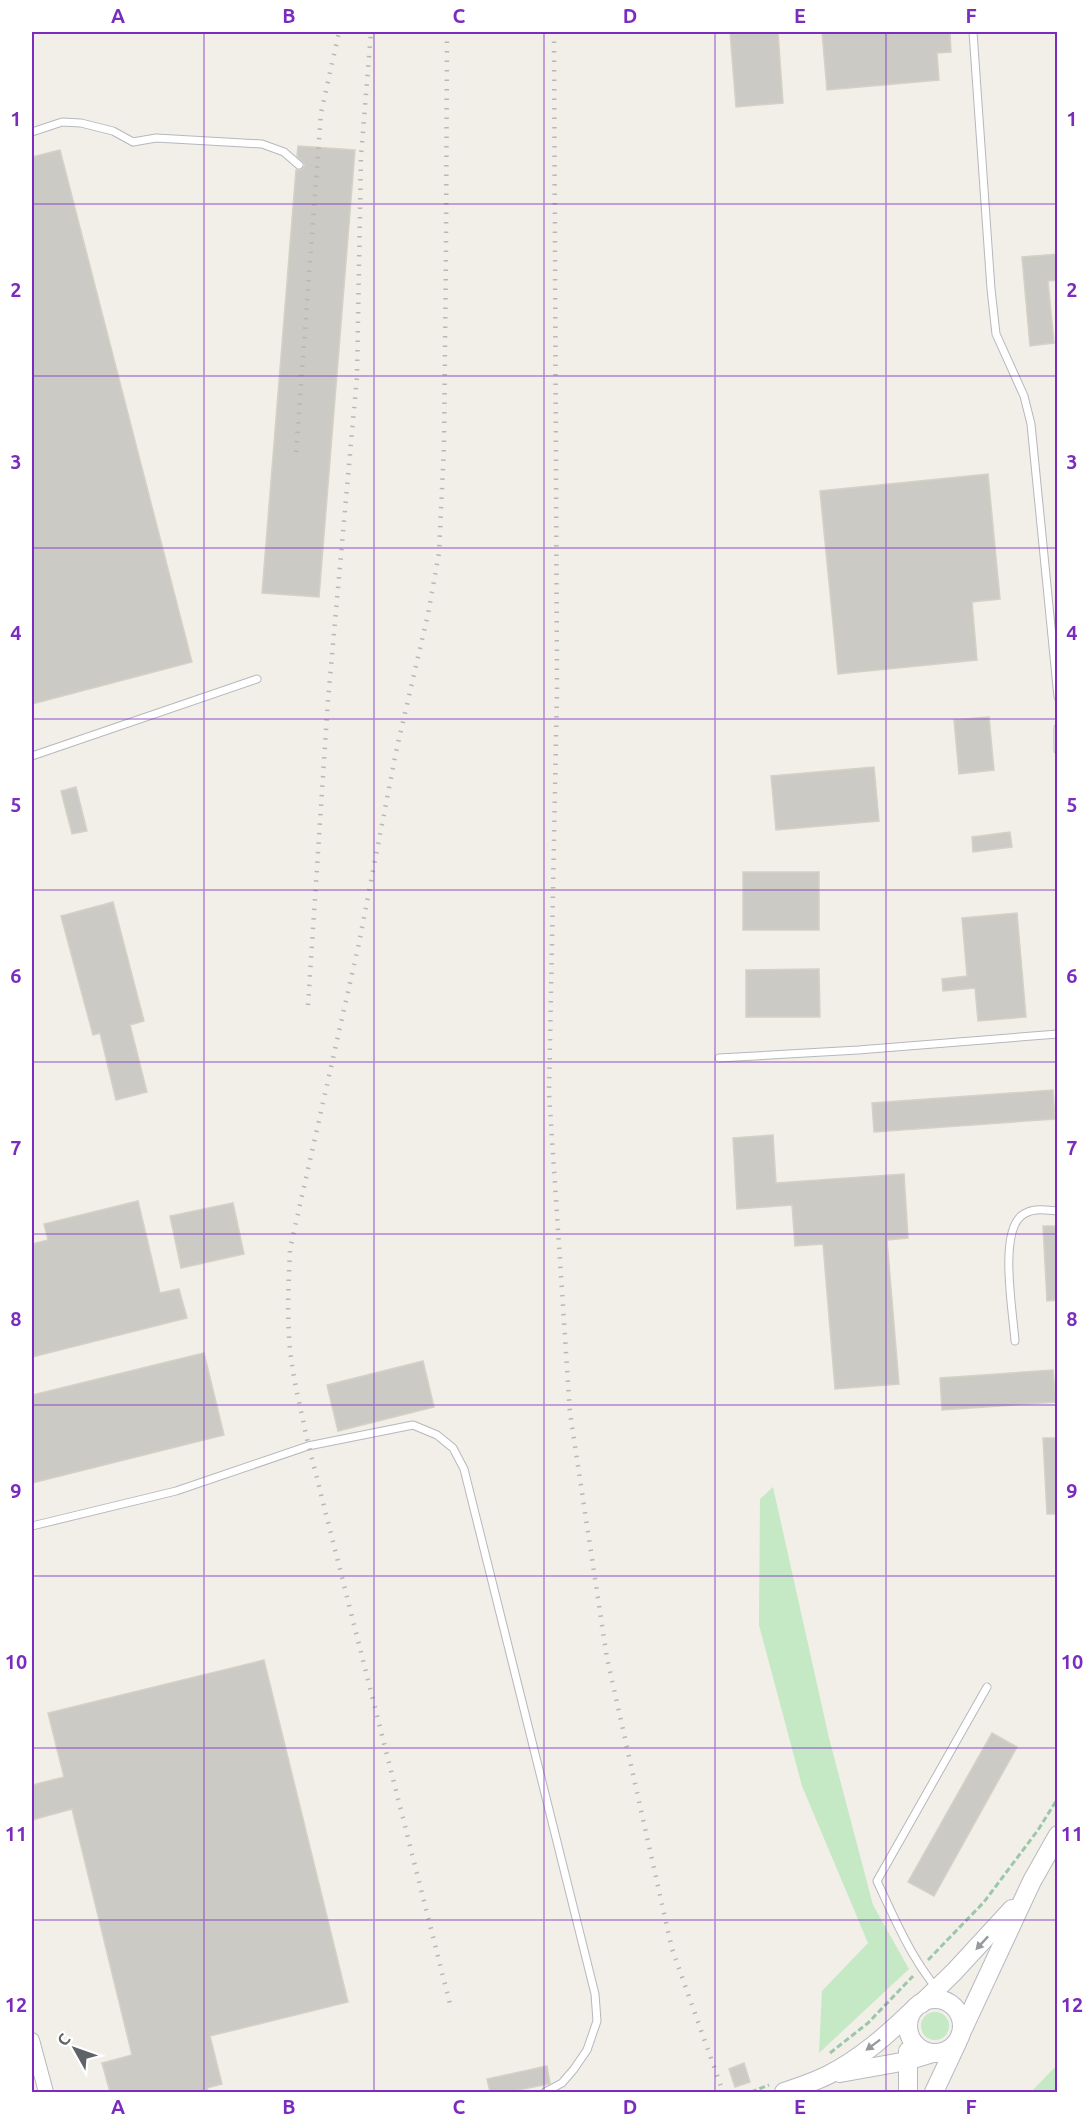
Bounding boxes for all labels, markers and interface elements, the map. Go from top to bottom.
text: A [111,4,125,27]
text: B [282,4,296,27]
text: C [453,4,466,27]
text: D [623,4,637,27]
text: E [794,4,806,27]
text: F [965,4,977,27]
text: 1 [10,107,22,130]
text: 1 [1066,107,1078,130]
text: 2 [10,278,22,301]
text: 2 [1066,278,1078,301]
text: 3 [10,450,22,473]
text: 3 [1066,450,1078,473]
text: 4 [10,621,22,644]
text: 4 [1066,621,1078,644]
text: 5 [10,793,22,816]
text: 5 [1066,793,1078,816]
text: 6 [10,964,22,987]
text: 6 [1066,964,1078,987]
text: 7 [10,1136,22,1159]
text: 7 [1066,1136,1078,1159]
text: 8 [10,1307,22,1330]
text: 8 [1066,1307,1078,1330]
text: 9 [10,1479,22,1502]
text: 9 [1066,1479,1078,1502]
text: 10 [5,1650,27,1673]
text: 10 [1061,1650,1083,1673]
text: 11 [5,1822,27,1845]
text: 11 [1061,1822,1083,1845]
one-way arrow [975,1935,989,1950]
text: 12 [5,1993,27,2016]
text: 12 [1061,1993,1083,2016]
north arrow [45,2019,105,2079]
text: С [53,2030,74,2049]
one-way arrow [866,2039,881,2051]
text: A [111,2095,125,2118]
text: B [282,2095,296,2118]
text: C [453,2095,466,2118]
text: D [623,2095,637,2118]
text: E [794,2095,806,2118]
text: F [965,2095,977,2118]

